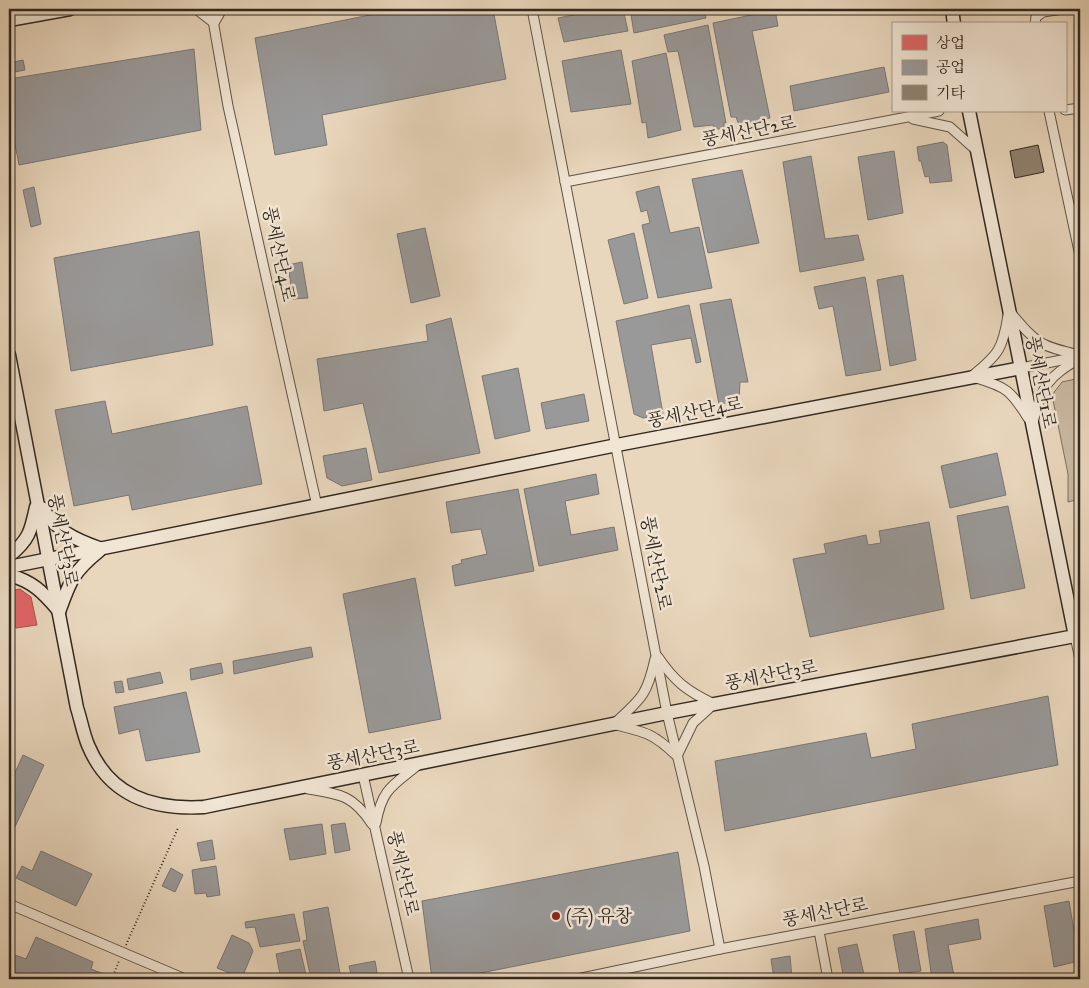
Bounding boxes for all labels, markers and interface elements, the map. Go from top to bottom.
legend [892,22,1066,112]
text: 상업 [936,34,965,52]
text: 공업 [936,58,965,76]
text: 기타 [936,84,965,102]
street label: 풍세산단2로 [700,111,798,151]
street label: 풍세산단4로 [258,204,300,304]
street label: 풍세산단1로 [1021,334,1061,430]
street label: 풍세산단4로 [645,392,745,432]
street label: 풍세산단3로 [43,492,83,588]
street label: 풍세산단2로 [636,514,676,612]
street label: 풍세산단3로 [723,655,819,695]
street label: 풍세산단3로 [325,735,421,775]
street label: 풍세산단로 [383,828,423,918]
street label: 풍세산단로 [780,893,870,931]
place label: (주) 유창 [566,905,633,928]
marker: (주) 유창 [550,910,562,922]

